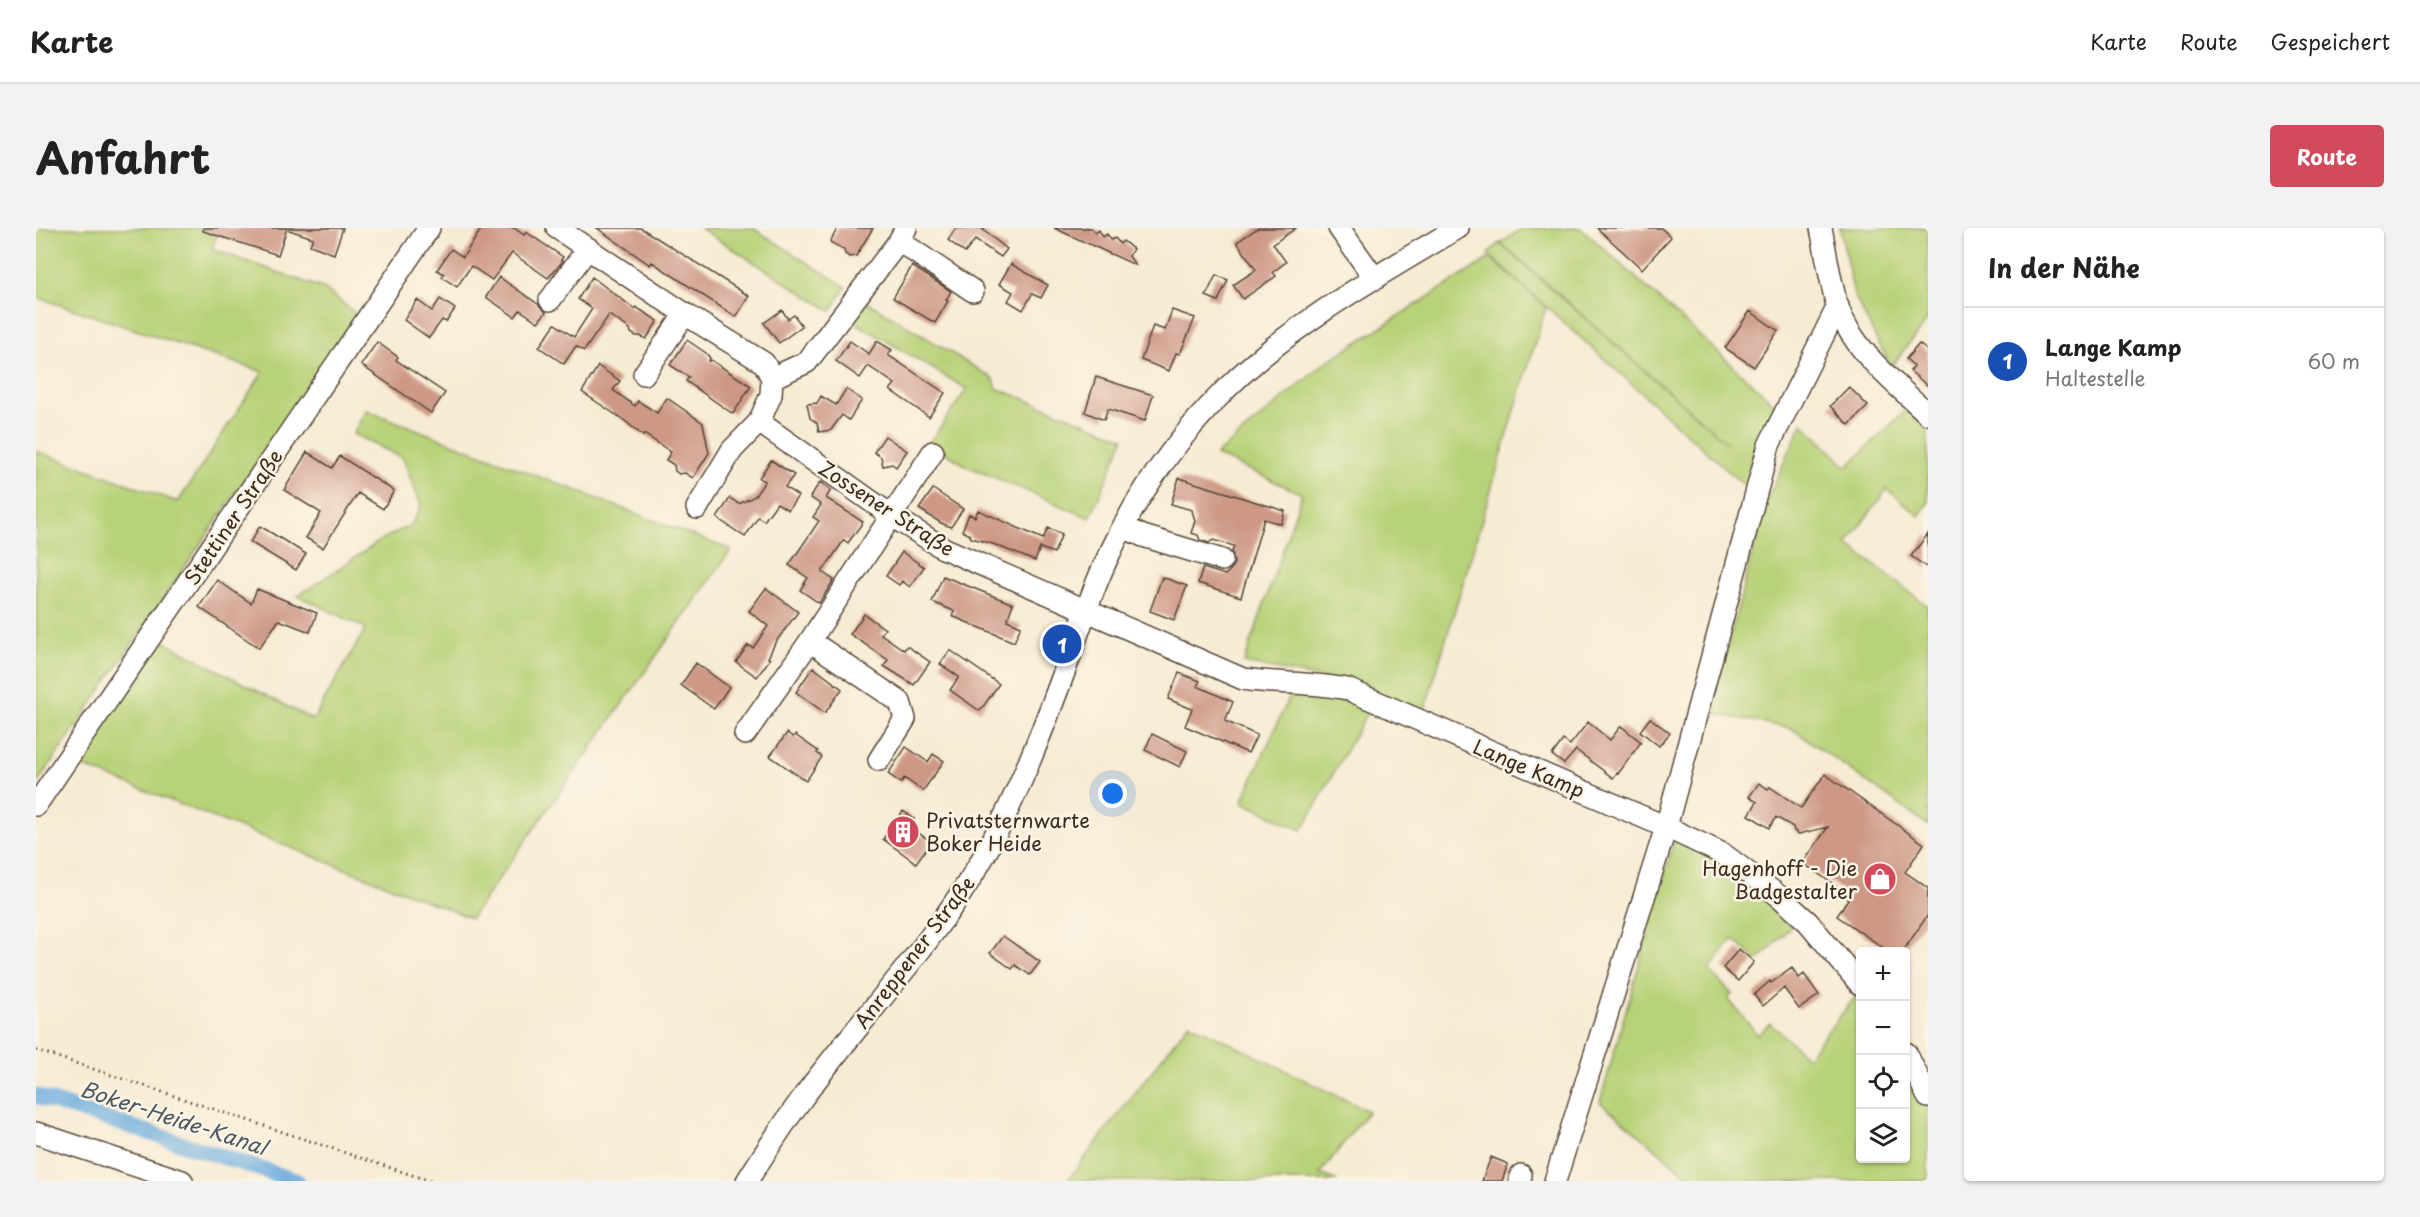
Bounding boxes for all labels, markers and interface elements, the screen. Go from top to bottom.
text: Karte [30,20,113,63]
text: Karte [2090,25,2147,57]
text: Route [2180,25,2238,57]
text: Gespeichert [2271,25,2390,57]
text: Anfahrt [36,125,210,188]
button: Route [2270,125,2384,187]
text: In der Nähe [1988,248,2140,287]
text: Lange Kamp [2045,330,2181,363]
text: 1 [2003,346,2012,376]
text: 60 m [2308,346,2360,376]
text: Haltestelle [2045,363,2145,393]
street label: Stettiner Straße [176,443,290,591]
street label: Zossener Straße [813,453,961,563]
pin: 1 [1042,622,1082,666]
street label: Lange Kamp [1468,731,1590,805]
your location [1098,779,1127,808]
place label: Privatsternwarte Boker Heide [926,805,1090,858]
building icon: Privatsternwarte Boker Heide [885,814,921,850]
place label: Hagenhoff - Die Badgestalter [1702,853,1858,906]
shop icon: Hagenhoff - Die Badgestalter [1862,861,1898,897]
street label: Anreppener Straße [847,869,981,1035]
map controls [1856,947,1910,1163]
button: + [1856,947,1910,1001]
button: − [1856,1001,1910,1055]
button: locate [1856,1055,1910,1109]
water label: Boker-Heide-Kanal [77,1072,274,1163]
button: layers [1856,1109,1910,1163]

